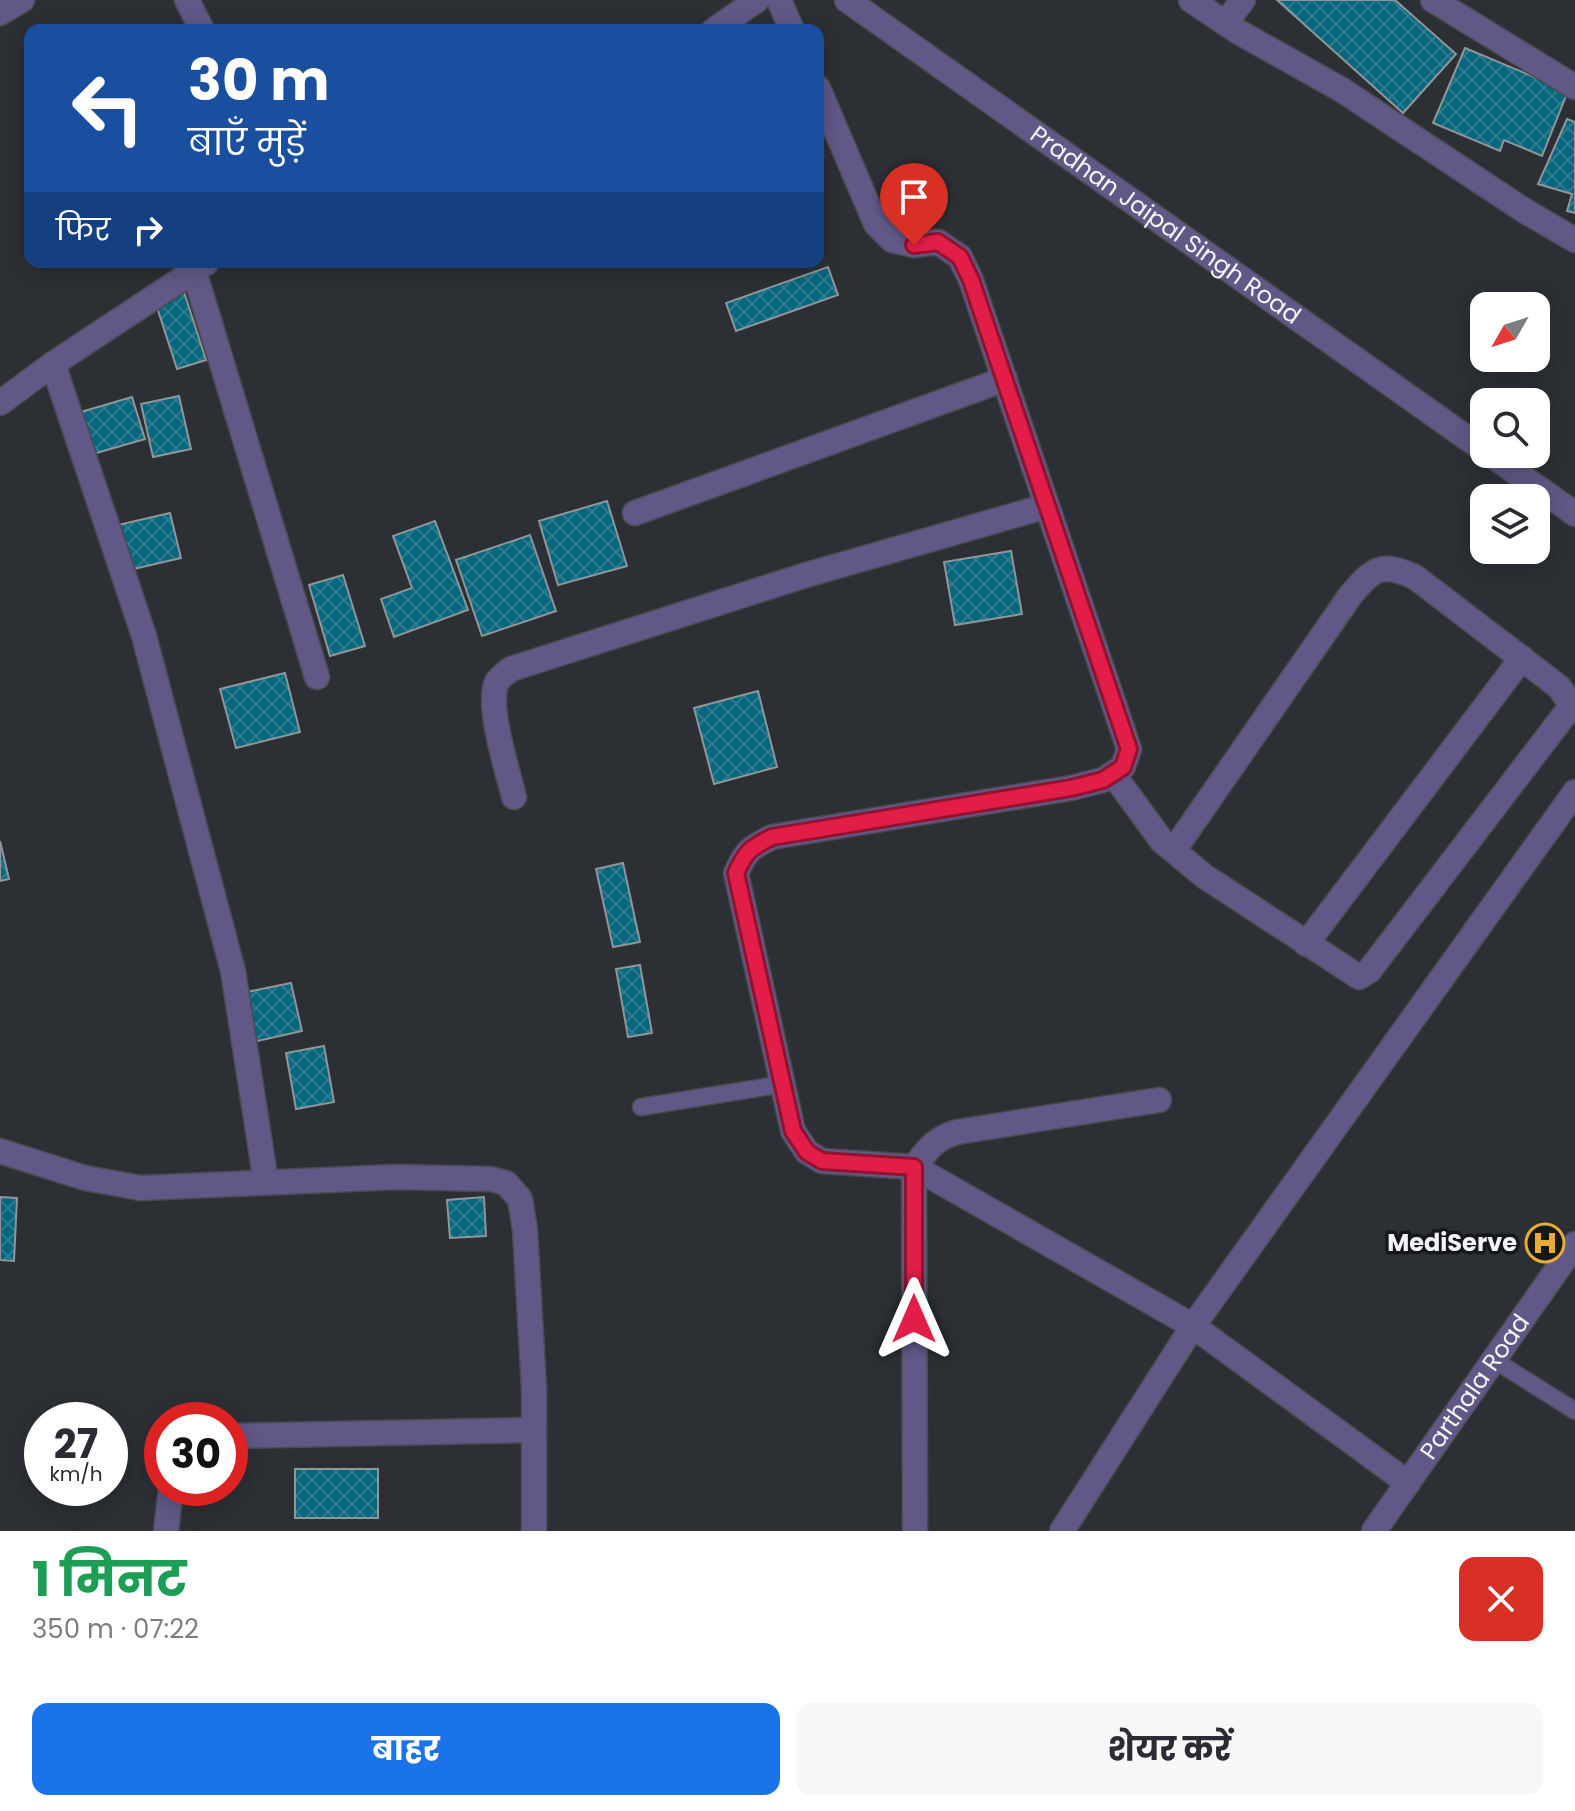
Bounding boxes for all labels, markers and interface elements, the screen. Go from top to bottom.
text: 30 m [188,41,330,120]
icon: left [56,56,160,160]
text: बाएँ मुड़ें [188,117,305,168]
street label: Pradhan Jaipal Singh Road [1024,118,1308,332]
pin [880,163,948,245]
icon: arrive [892,175,936,219]
text: फिर [56,208,110,251]
icon: right [126,208,170,252]
north arrow [1470,292,1550,372]
map controls [1470,292,1550,564]
button: search [1470,388,1550,468]
button: layers [1470,484,1550,564]
hospital icon: MediServe [1524,1222,1566,1264]
place label: MediServe [1387,1226,1517,1259]
position arrow [872,1277,956,1361]
street label: Parthala Road [1412,1307,1537,1466]
speed limit sign: 30 [144,1402,248,1506]
text: 27 [54,1416,98,1472]
text: km/h [49,1460,103,1488]
text: 1 मिनट [32,1546,187,1613]
button: close [1459,1557,1543,1641]
text: 350 m · 07:22 [32,1611,199,1647]
button: बाहर [32,1703,780,1795]
button: शेयर करें [796,1703,1543,1795]

